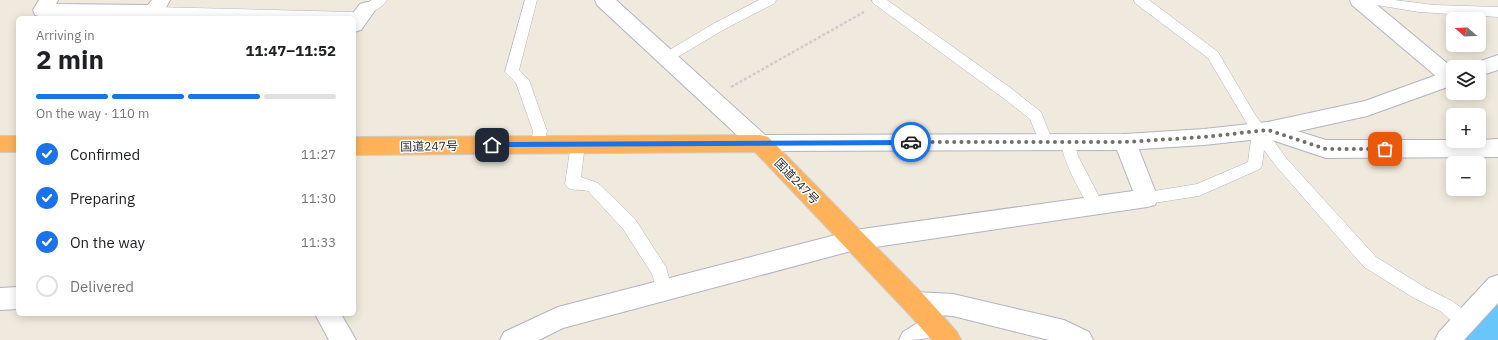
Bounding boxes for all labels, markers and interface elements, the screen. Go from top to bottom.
north arrow [1446,12,1486,52]
map controls [1446,12,1486,196]
text: Arriving in [36,27,95,44]
text: 11:47–11:52 [245,41,336,60]
text: 2 min [36,42,104,76]
button: layers [1446,60,1486,100]
text: On the way · 110 m [36,105,149,122]
button: + [1446,108,1486,148]
courier [891,122,931,162]
pin [475,128,509,162]
icon: car [900,131,922,153]
pin [1368,132,1402,166]
icon: home [481,134,503,156]
street label: 国道247号 [400,138,458,154]
icon: bag [1374,138,1396,160]
icon: check [36,143,58,165]
text: Confirmed [70,145,140,164]
text: 11:27 [301,146,336,163]
street label: 国道247号 [772,155,822,207]
button: − [1446,156,1486,196]
icon: check [36,187,58,209]
text: Preparing [70,189,135,208]
text: 11:30 [301,190,336,207]
icon: check [36,231,58,253]
text: On the way [70,233,145,252]
text: 11:33 [301,234,336,251]
text: Delivered [70,277,134,296]

